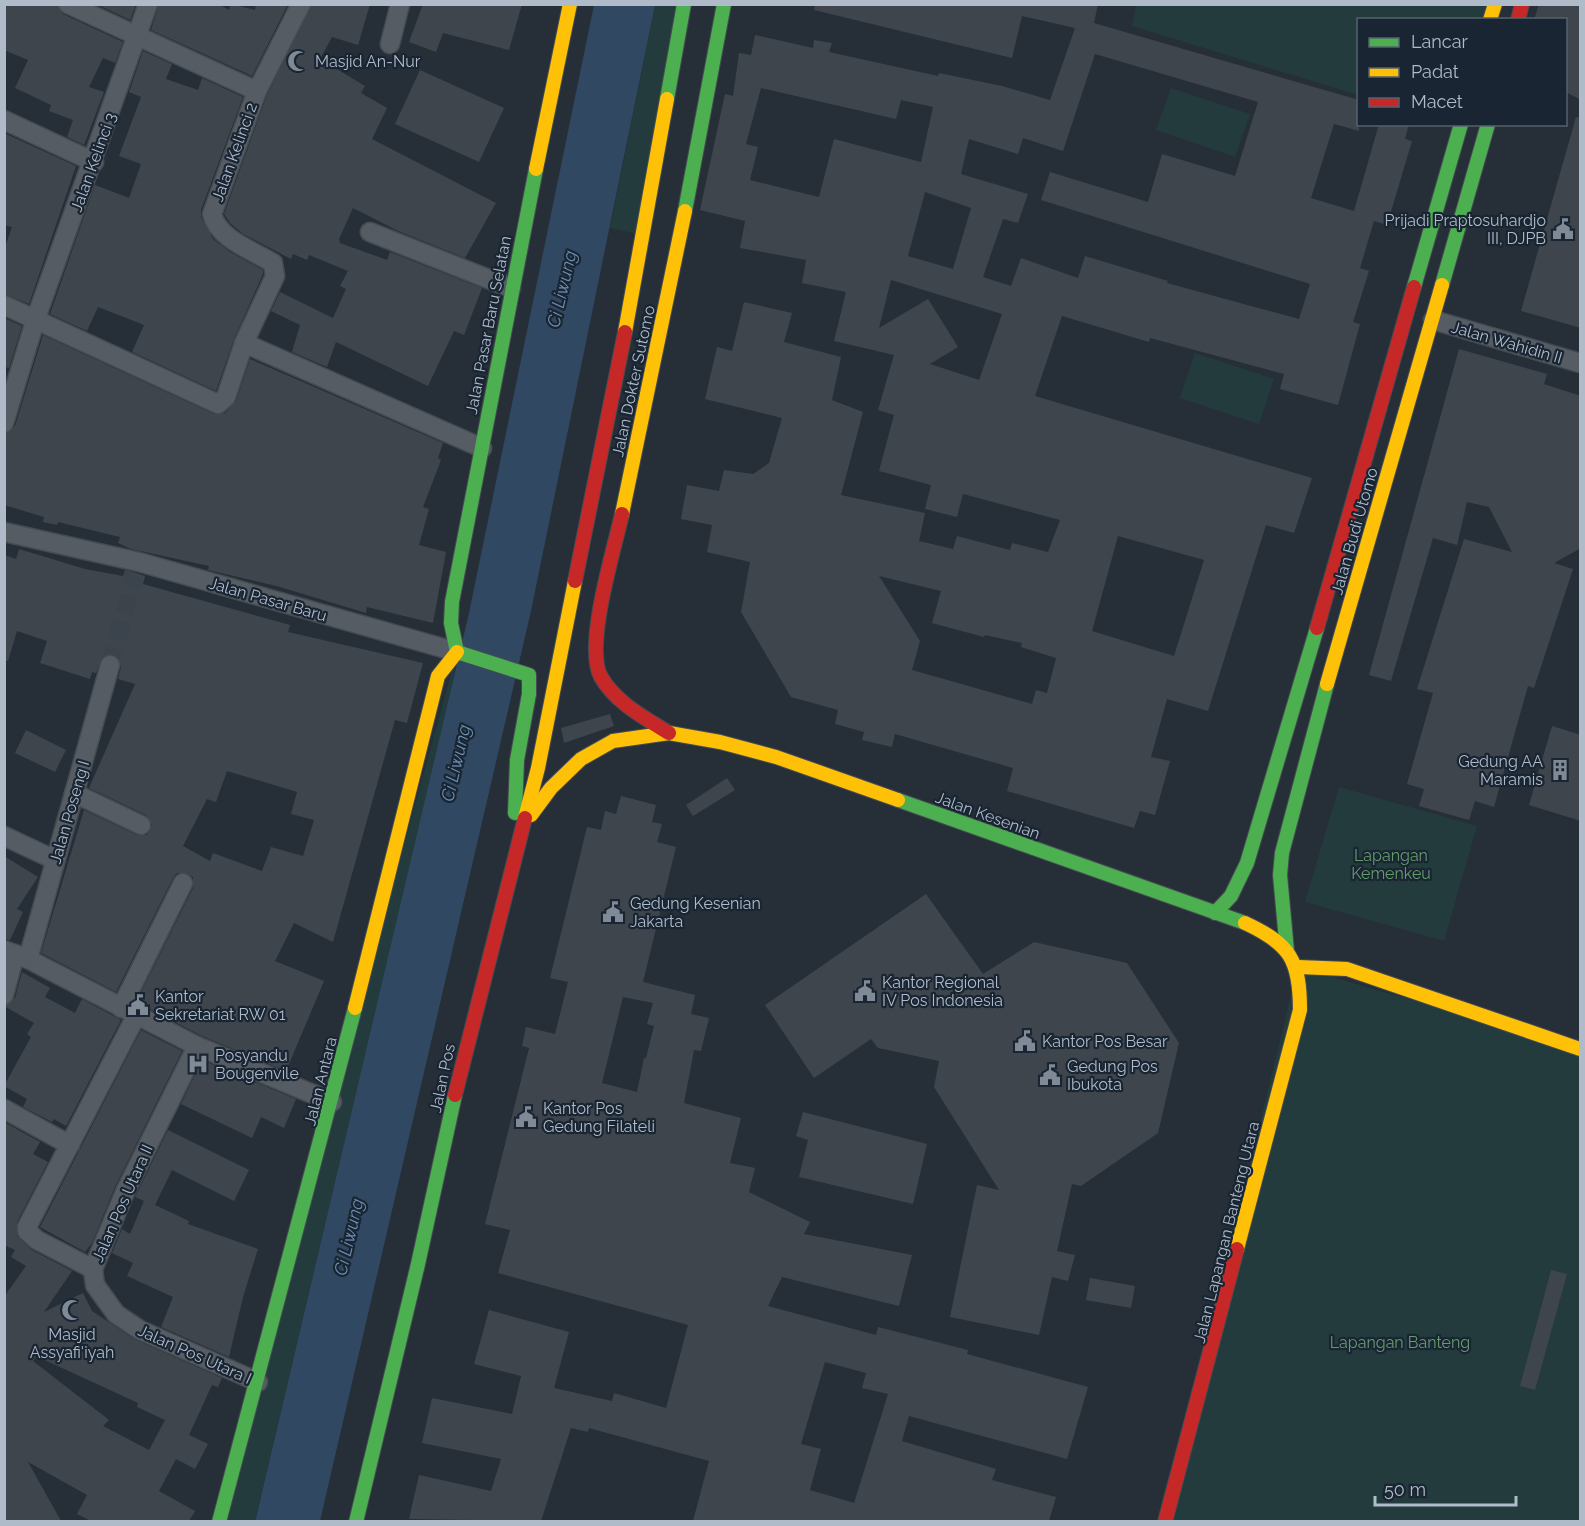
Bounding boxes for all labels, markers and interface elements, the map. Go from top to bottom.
legend [1357,18,1567,126]
text: Lancar [1411,31,1468,52]
mosque icon: Masjid An-Nur [286,49,310,73]
place label: Masjid An-Nur [315,52,421,71]
text: Padat [1411,61,1459,82]
text: Macet [1411,91,1463,112]
street label: Jalan Kelinci 2 [208,100,261,204]
street label: Jalan Kelinci 3 [67,110,120,214]
place label: Prijadi Praptosuhardjo III, DJPB [1385,211,1546,248]
public building icon: Prijadi Praptosuhardjo III, DJPB [1551,217,1575,241]
street label: Jalan Pasar Baru Selatan [462,234,515,416]
water label: Ci Liwung [542,248,581,330]
street label: Jalan Dokter Sutomo [608,304,659,459]
street label: Jalan Wahidin II [1449,318,1564,367]
street label: Jalan Budi Utomo [1327,465,1382,597]
street label: Jalan Pasar Baru [207,574,329,625]
water label: Ci Liwung [436,722,475,804]
place label: Gedung AA Maramis [1458,752,1543,789]
street label: Jalan Poseng I [46,758,93,866]
building icon: Gedung AA Maramis [1548,758,1572,782]
street label: Jalan Kesenian [933,788,1043,843]
park label: Lapangan Kemenkeu [1351,846,1431,883]
place label: Gedung Kesenian Jakarta [630,894,761,931]
public building icon: Gedung Kesenian Jakarta [601,900,625,924]
place label: Kantor Regional IV Pos Indonesia [882,973,1003,1010]
public building icon: Kantor Regional IV Pos Indonesia [853,979,877,1003]
place label: Kantor Sekretariat RW 01 [155,987,286,1024]
public building icon: Kantor Sekretariat RW 01 [126,993,150,1017]
public building icon: Kantor Pos Besar [1013,1029,1037,1053]
place label: Kantor Pos Besar [1042,1032,1168,1051]
street label: Jalan Antara [300,1035,341,1127]
street label: Jalan Pos [426,1042,459,1114]
place label: Posyandu Bougenvile [215,1046,299,1083]
hospital icon: Posyandu Bougenvile [186,1052,210,1076]
place label: Gedung Pos Ibukota [1067,1057,1158,1094]
public building icon: Gedung Pos Ibukota [1038,1063,1062,1087]
place label: Kantor Pos Gedung Filateli [543,1099,655,1136]
public building icon: Kantor Pos Gedung Filateli [514,1105,538,1129]
street label: Jalan Lapangan Banteng Utara [1190,1119,1263,1345]
street label: Jalan Pos Utara II [88,1142,157,1265]
water label: Ci Liwung [329,1196,368,1278]
mosque icon: Masjid Assyafi'iyah [60,1298,84,1322]
street label: Jalan Pos Utara I [135,1321,255,1388]
place label: Masjid Assyafi'iyah [30,1325,114,1362]
park label: Lapangan Banteng [1330,1333,1470,1352]
scale bar [1375,1469,1516,1507]
text: 50 m [1384,1479,1426,1500]

